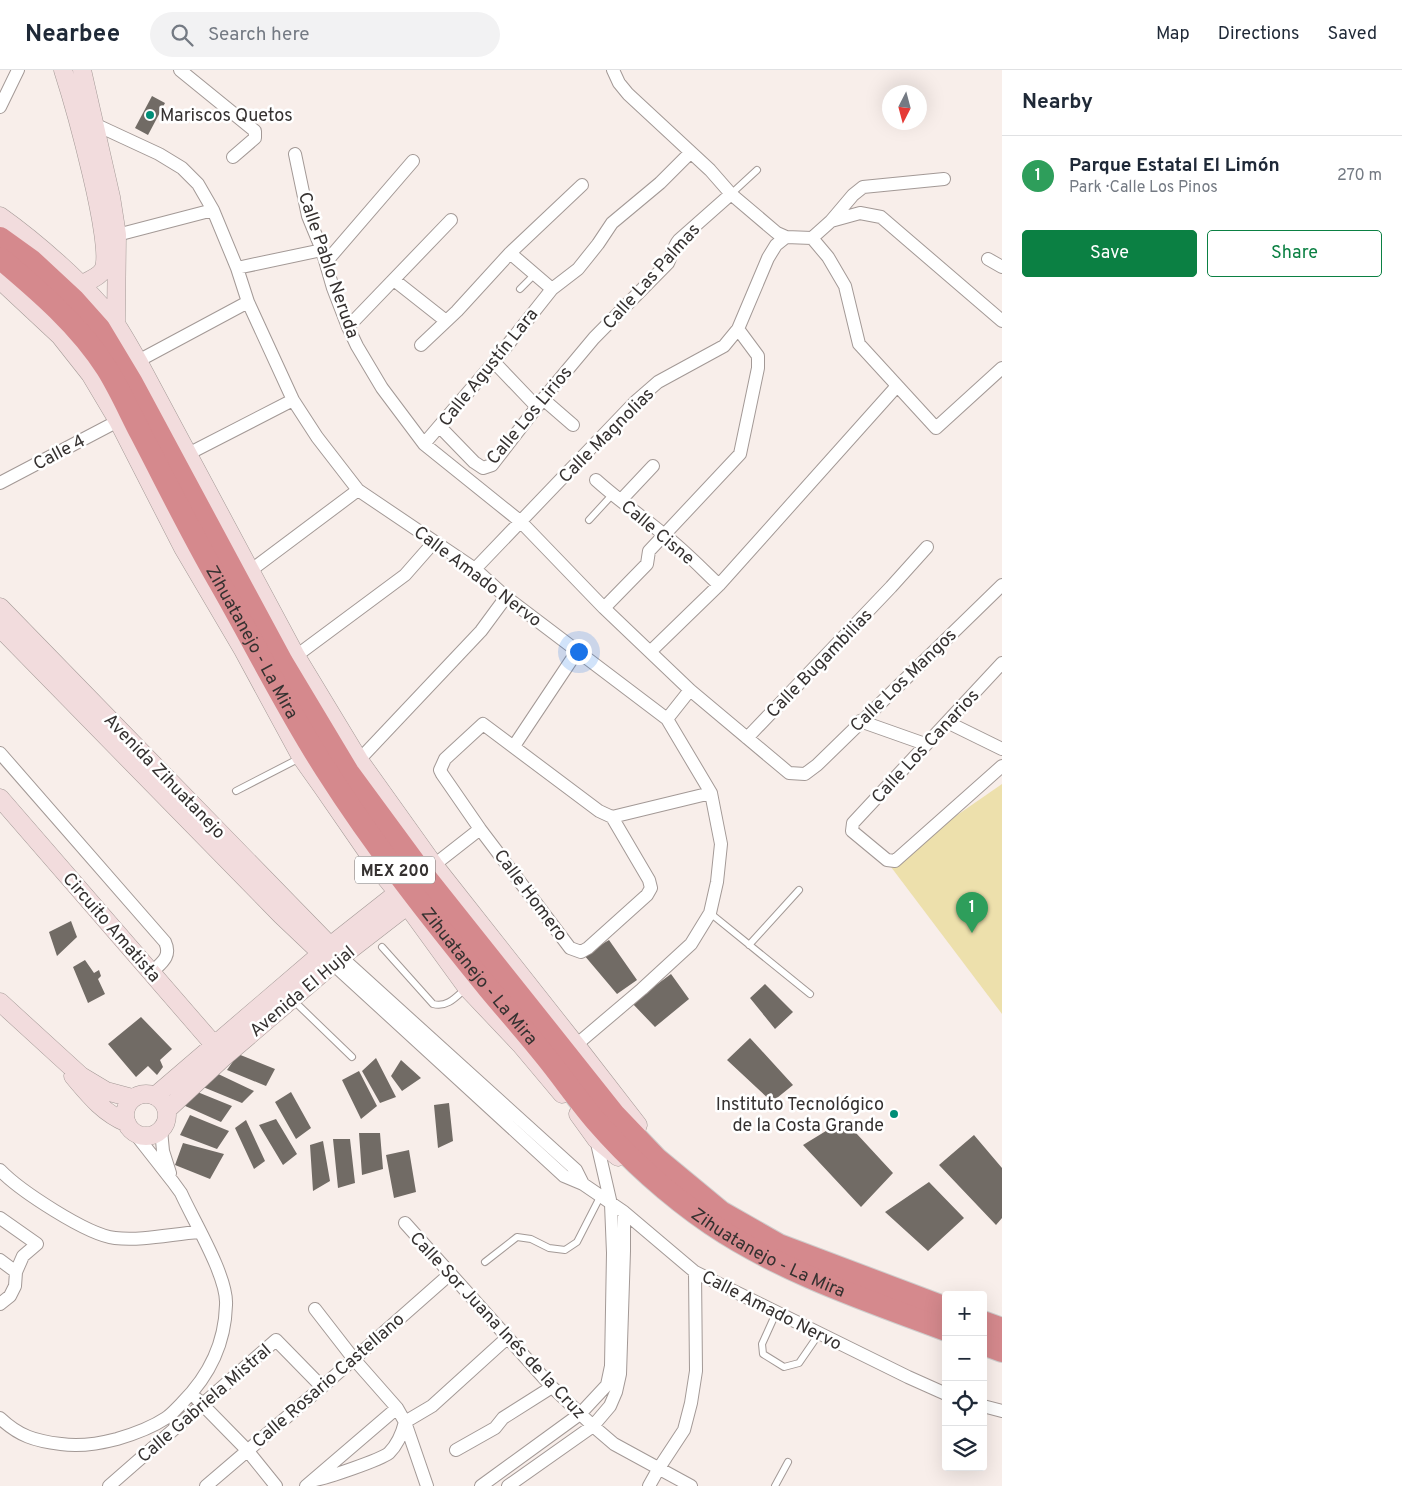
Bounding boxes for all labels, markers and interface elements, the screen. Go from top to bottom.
search box [150,12,500,57]
text: Nearbee [25,20,120,50]
icon: search [168,21,196,49]
text: Search here [208,23,310,47]
text: Map [1156,23,1190,46]
text: Directions [1218,23,1300,46]
text: Saved [1328,23,1377,46]
north arrow [882,85,927,130]
text: Nearby [1022,89,1093,116]
place label: Mariscos Quetos [160,105,293,128]
marker: Mariscos Quetos [144,109,156,121]
text: Parque Estatal El Limón [1069,154,1280,178]
text: 1 [1035,166,1041,186]
text: 270 m [1337,166,1382,186]
text: Park · Calle Los Pinos [1069,178,1218,198]
street label: Calle Pablo Neruda [292,189,363,342]
street label: Calle Las Palmas [598,219,706,335]
button: Save [1022,230,1197,277]
button: Share [1207,230,1382,277]
street label: Calle Agustín Lara [434,304,544,432]
street label: Calle Los Lirios [482,362,578,470]
street label: Calle Magnolias [554,383,660,489]
street label: Calle 4 [30,430,90,477]
street label: Calle Cisne [615,496,699,571]
street label: Calle Amado Nervo [409,522,546,633]
street label: Zihuatanejo - La Mira [199,562,303,723]
street label: Calle Bugambilias [762,604,878,724]
street label: Calle Los Mangos [846,624,962,738]
your location [566,639,592,665]
street label: Calle Los Canarios [867,685,985,809]
street label: Avenida Zihuatanejo [98,709,230,845]
street label: Calle Homero [488,845,572,946]
road number: MEX 200 [355,856,435,884]
street label: Circuito Amatista [57,868,165,988]
pin: 1 [956,892,988,933]
street label: Zihuatanejo - La Mira [415,903,542,1051]
street label: Avenida El Hujal [246,941,360,1043]
place label: Instituto Tecnológico de la Costa Grande [716,1094,884,1138]
marker: Instituto Tecnológico de la Costa Grande [888,1108,900,1120]
street label: Zihuatanejo - La Mira [686,1203,848,1304]
street label: Calle Sor Juana Inés de la Cruz [404,1228,590,1424]
street label: Calle Amado Nervo [697,1266,845,1357]
map controls [942,1291,987,1471]
button: + [942,1291,987,1336]
street label: Calle Rosario Castellano [248,1309,410,1454]
button: − [942,1336,987,1381]
street label: Calle Gabriela Mistral [133,1340,277,1469]
button: locate [942,1381,987,1426]
button: layers [942,1426,987,1471]

